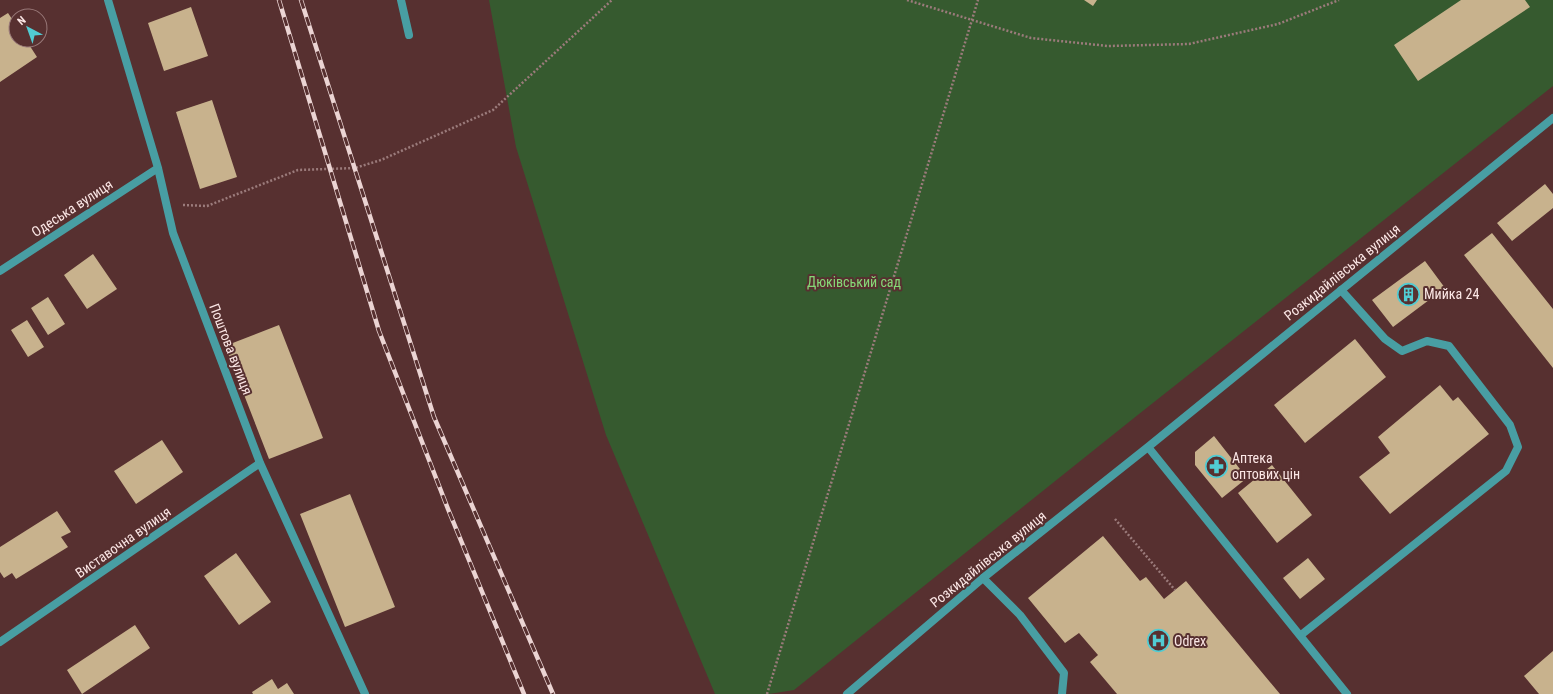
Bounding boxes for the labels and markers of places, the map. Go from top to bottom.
building icon: Мийка 24 [1396,281,1422,307]
place label: Мийка 24 [1424,286,1479,302]
place label: Аптека оптових цін [1232,450,1300,482]
pharmacy icon: Аптека оптових цін [1203,453,1229,479]
hospital icon: Odrex [1146,628,1172,654]
place label: Odrex [1174,633,1206,649]

